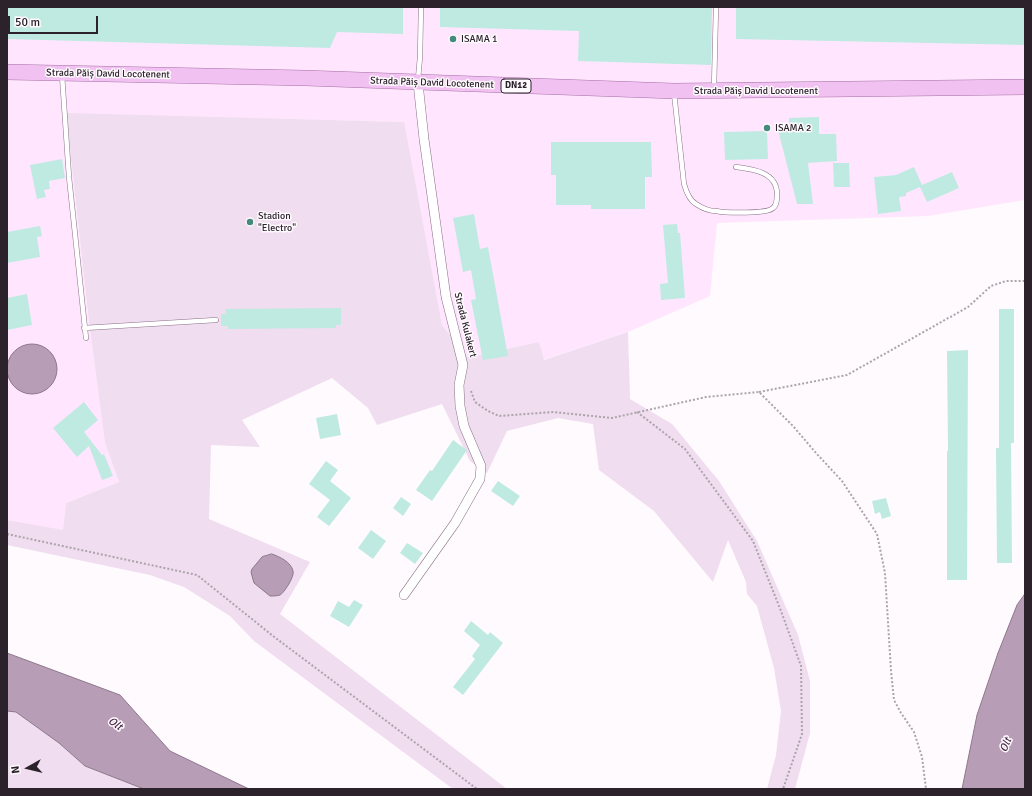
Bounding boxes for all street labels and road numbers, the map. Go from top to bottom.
street label: Strada Păiș David Locotenent [46,67,170,81]
street label: Strada Păiș David Locotenent [370,75,494,91]
road number: DN12 [501,79,531,93]
street label: Strada Păiș David Locotenent [694,85,818,97]
street label: Strada Kulakert [451,291,479,359]

